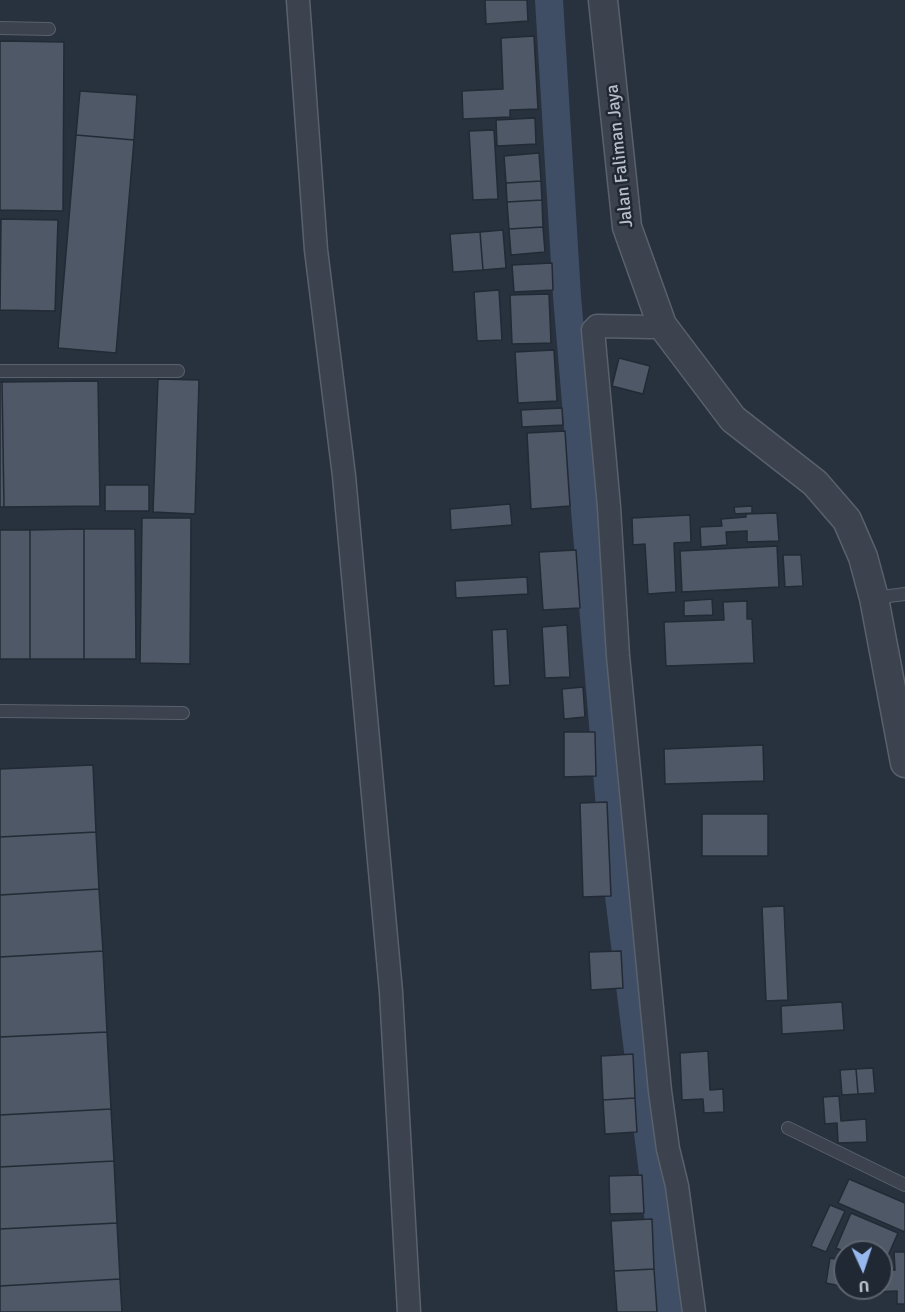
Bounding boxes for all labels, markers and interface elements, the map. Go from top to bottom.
street label: Jalan Faliman Jaya [602,83,638,229]
north arrow [833,1240,893,1300]
text: U [858,1276,870,1296]

